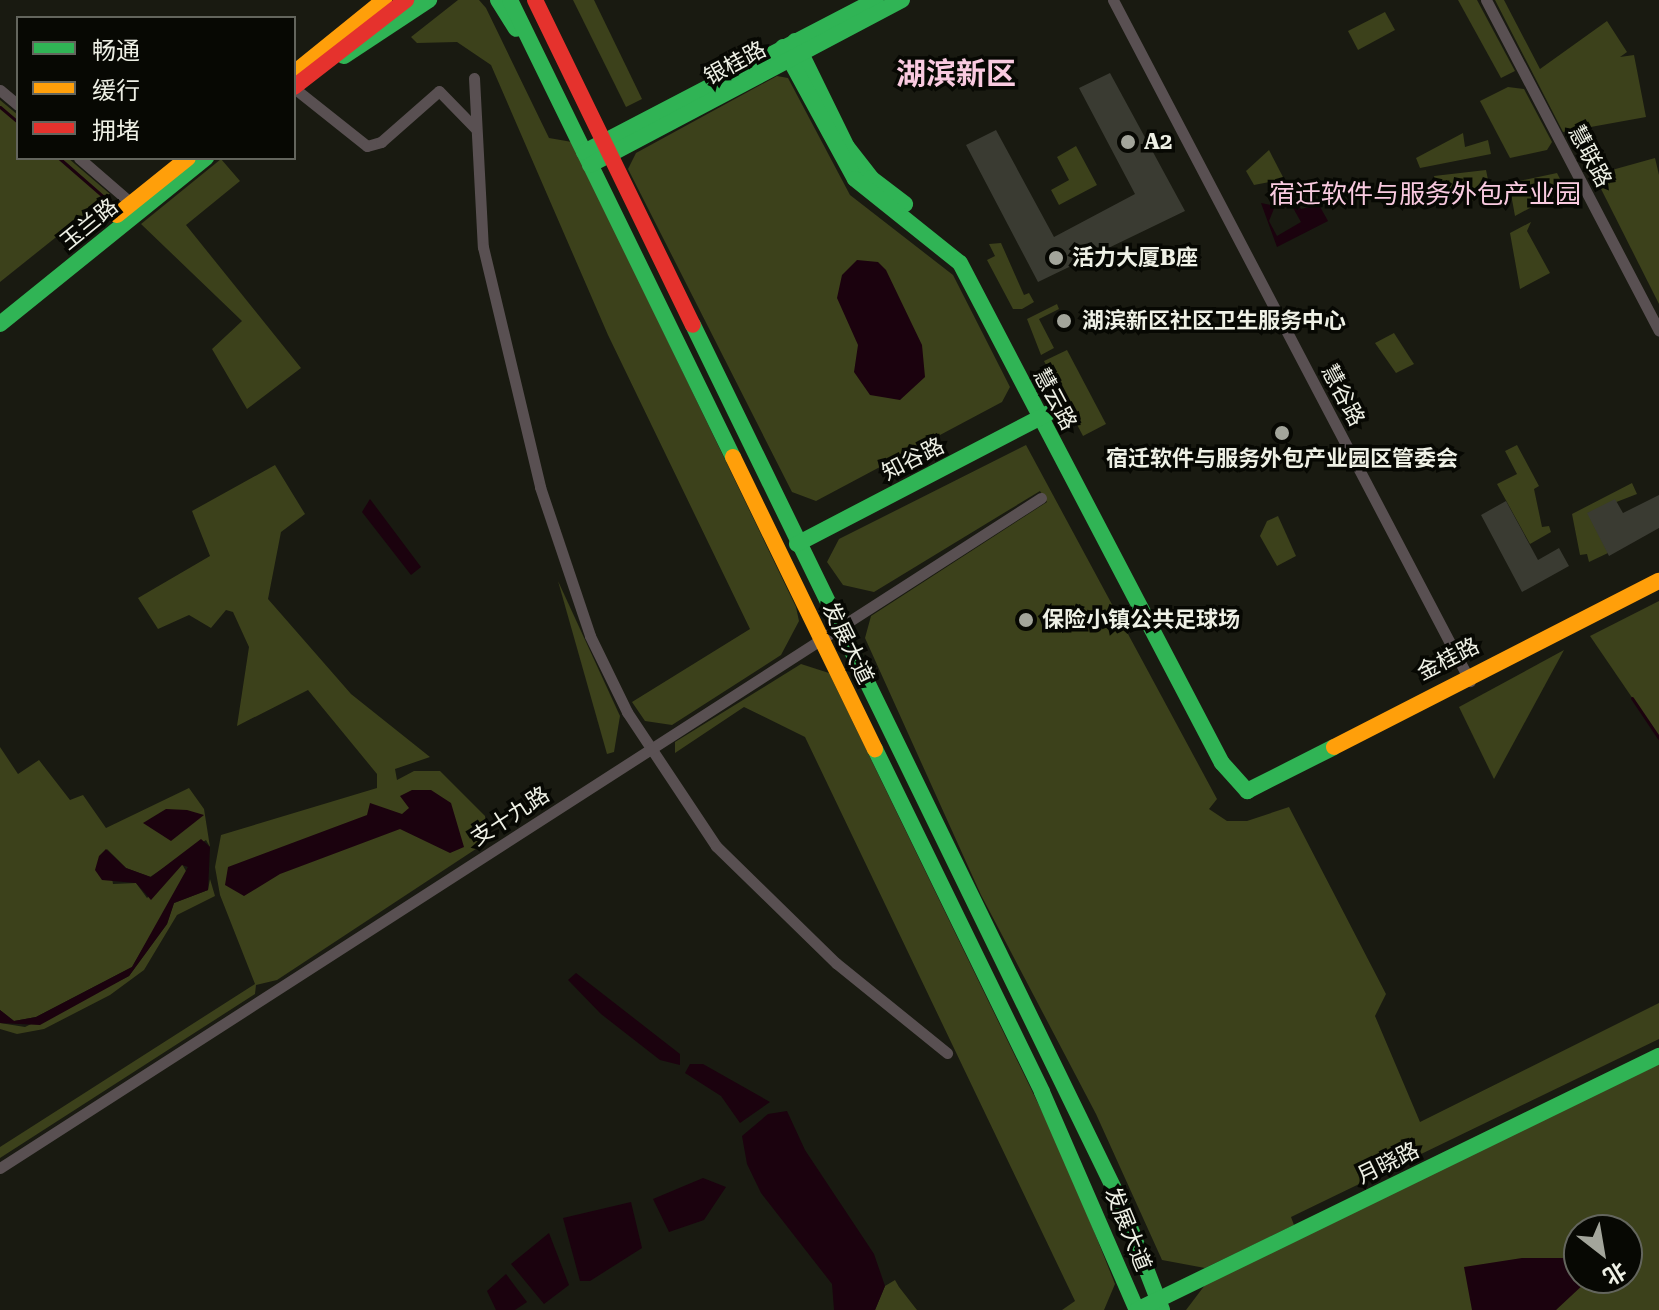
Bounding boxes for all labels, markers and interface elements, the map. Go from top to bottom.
legend [16,16,296,160]
street label: 银桂路 [700,36,770,90]
text: 畅通 [92,37,140,65]
district label: 湖滨新区 [896,56,1016,92]
text: 缓行 [92,77,140,105]
text: 拥堵 [92,117,140,145]
street label: 慧联路 [1563,121,1617,191]
place label: A2 [1144,129,1172,155]
marker: A2 [1119,133,1137,151]
district label: 宿迁软件与服务外包产业园 [1269,179,1581,211]
street label: 玉兰路 [55,193,123,255]
place label: 活力大厦B座 [1072,245,1198,271]
marker: 活力大厦B座 [1047,249,1065,267]
place label: 湖滨新区社区卫生服务中心 [1082,308,1346,334]
marker: 湖滨新区社区卫生服务中心 [1053,310,1075,332]
street label: 慧谷路 [1316,360,1370,430]
street label: 慧云路 [1028,364,1082,434]
marker: 宿迁软件与服务外包产业园区管委会 [1273,424,1291,442]
street label: 知谷路 [878,432,948,486]
place label: 宿迁软件与服务外包产业园区管委会 [1106,446,1458,472]
street label: 发展大道 [817,598,879,688]
place label: 保险小镇公共足球场 [1042,607,1240,633]
marker: 保险小镇公共足球场 [1017,611,1035,629]
street label: 金桂路 [1413,632,1483,686]
street label: 支十九路 [466,781,554,851]
street label: 月晓路 [1353,1137,1423,1189]
street label: 发展大道 [1099,1183,1157,1275]
north arrow [1563,1214,1643,1294]
text: 北 [1599,1257,1630,1290]

